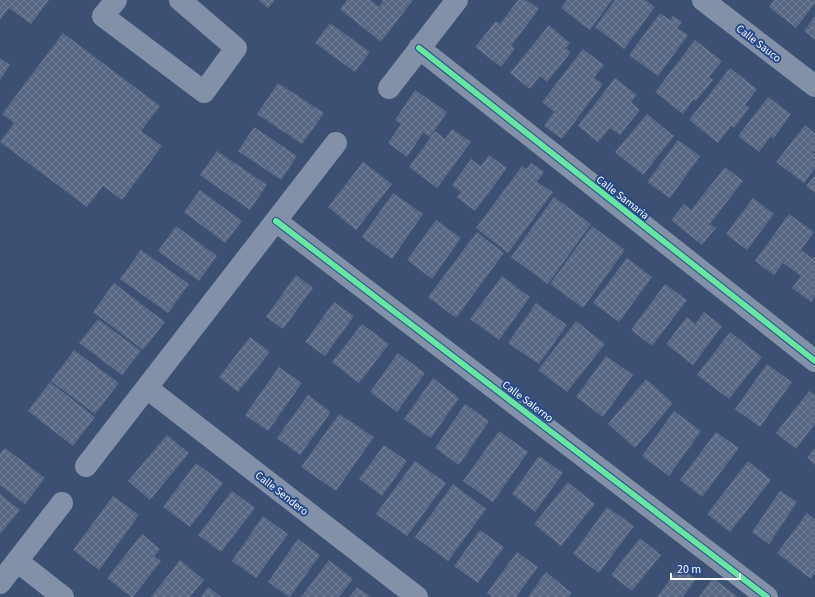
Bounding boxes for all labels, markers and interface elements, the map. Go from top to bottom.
street label: Calle Sauco [733,21,784,66]
street label: Calle Samaria [593,172,652,223]
street label: Calle Salerno [499,377,556,426]
street label: Calle Sendero [252,468,311,519]
scale bar [671,555,740,581]
text: 20 m [677,561,701,578]

